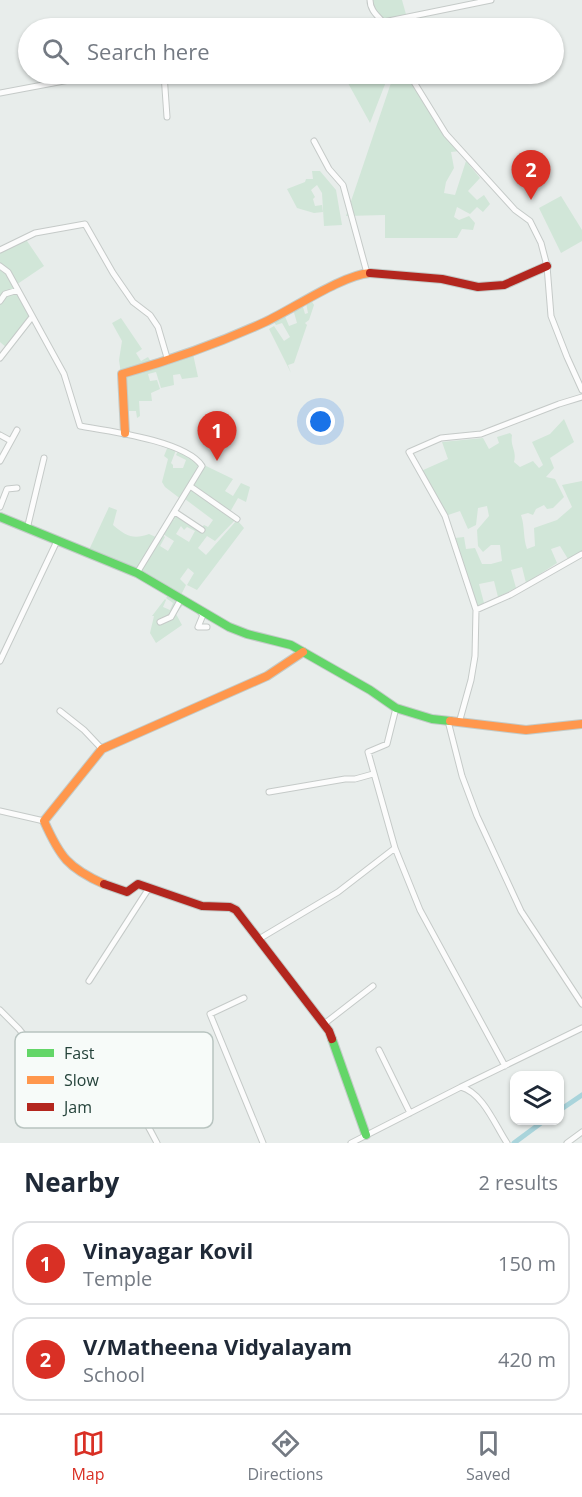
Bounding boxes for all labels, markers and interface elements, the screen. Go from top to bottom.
search box [18,18,564,84]
icon: search [39,35,72,68]
text: Search here [87,36,210,66]
pin: 2 [512,150,550,200]
your location [306,407,335,436]
pin: 1 [198,412,236,461]
legend [15,1032,213,1128]
text: Fast [64,1042,95,1064]
text: Slow [64,1069,99,1091]
map controls [510,1071,564,1125]
button: layers [510,1071,564,1125]
text: Jam [62,1096,92,1118]
text: Nearby [24,1164,119,1200]
text: 2 results [478,1169,558,1196]
text: Vinayagar Kovil [83,1235,253,1265]
text: 1 [40,1250,51,1277]
text: 150 m [498,1250,556,1277]
text: Temple [83,1265,152,1292]
text: V/Matheena Vidyalayam [83,1331,352,1361]
text: 2 [40,1346,51,1373]
text: 420 m [498,1346,556,1373]
text: School [83,1361,145,1388]
tab: Map [71,1427,105,1485]
tab: Directions [247,1427,323,1485]
tab: Saved [466,1427,511,1485]

